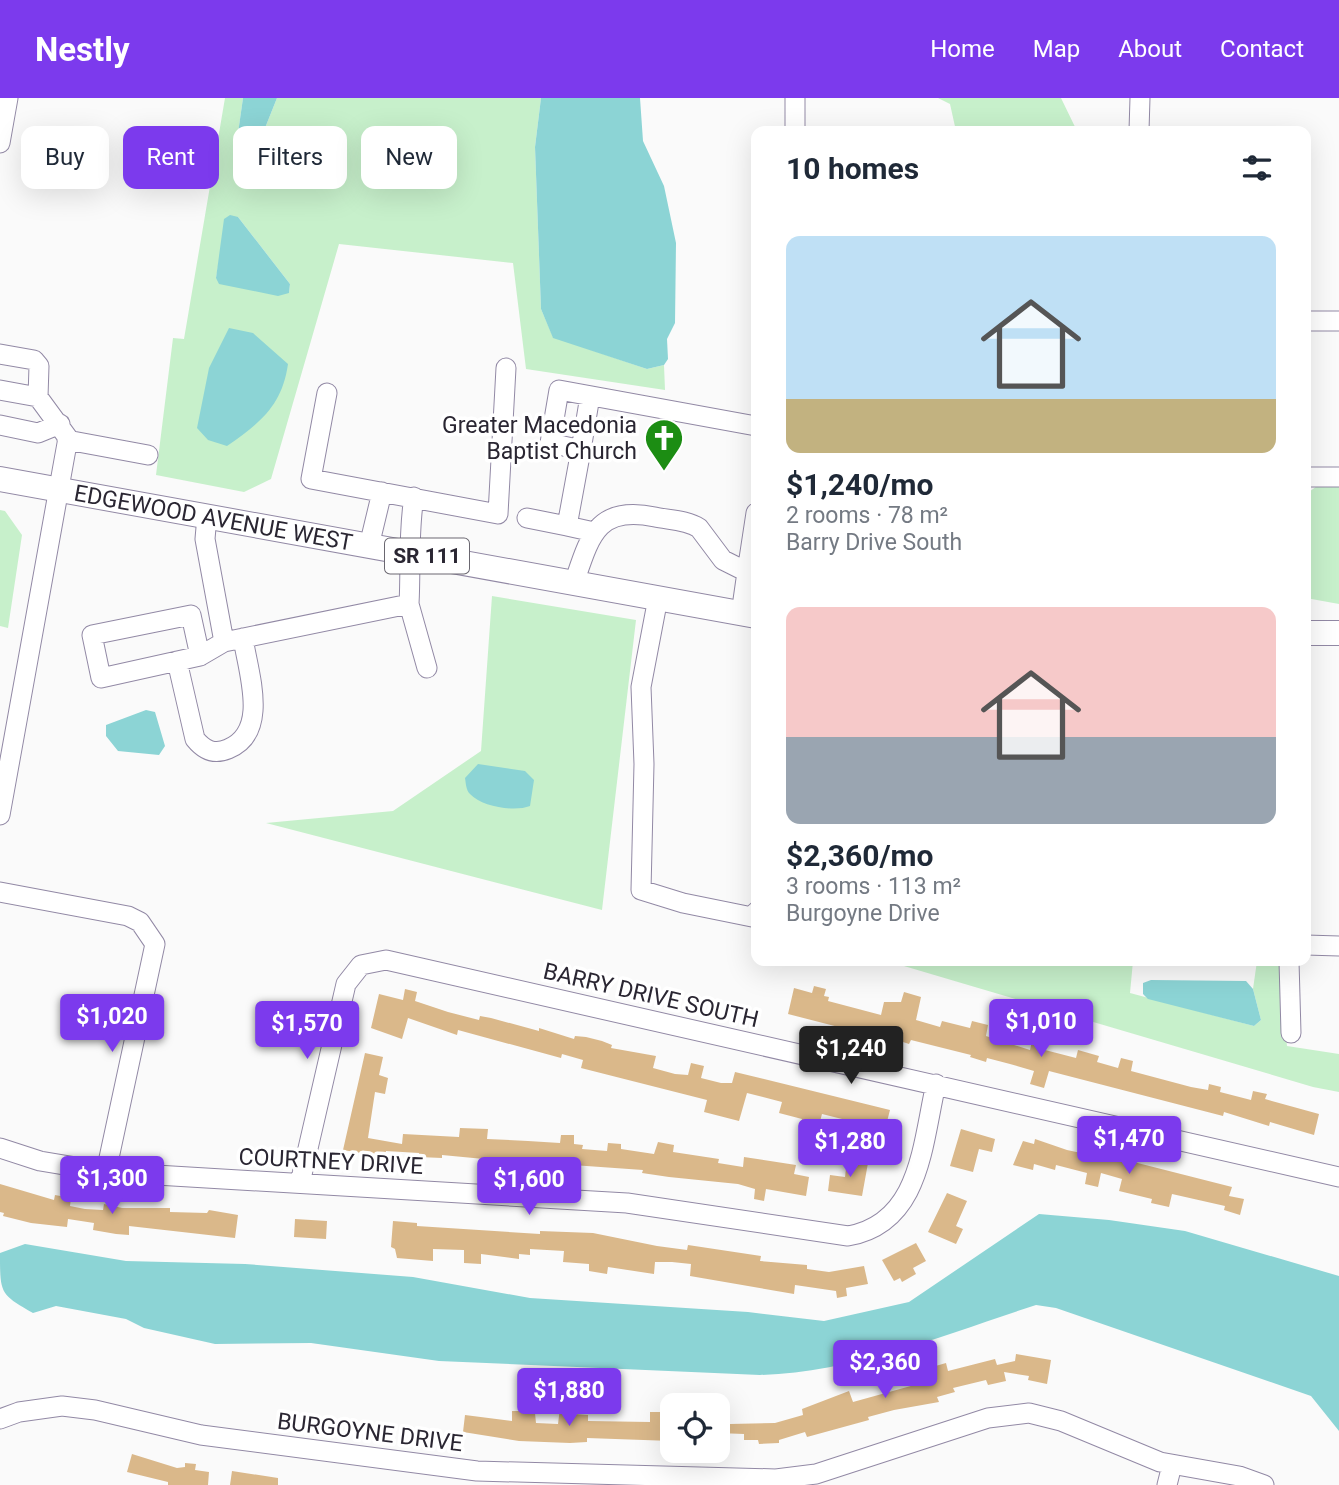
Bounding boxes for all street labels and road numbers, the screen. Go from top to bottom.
street label: EDGEWOOD AVENUE WEST [72,480,355,557]
road number: SR 111 [385,538,469,574]
street label: BARRY DRIVE SOUTH [541,958,761,1033]
street label: COURTNEY DRIVE [238,1143,424,1180]
street label: BURGOYNE DRIVE [276,1408,464,1457]

